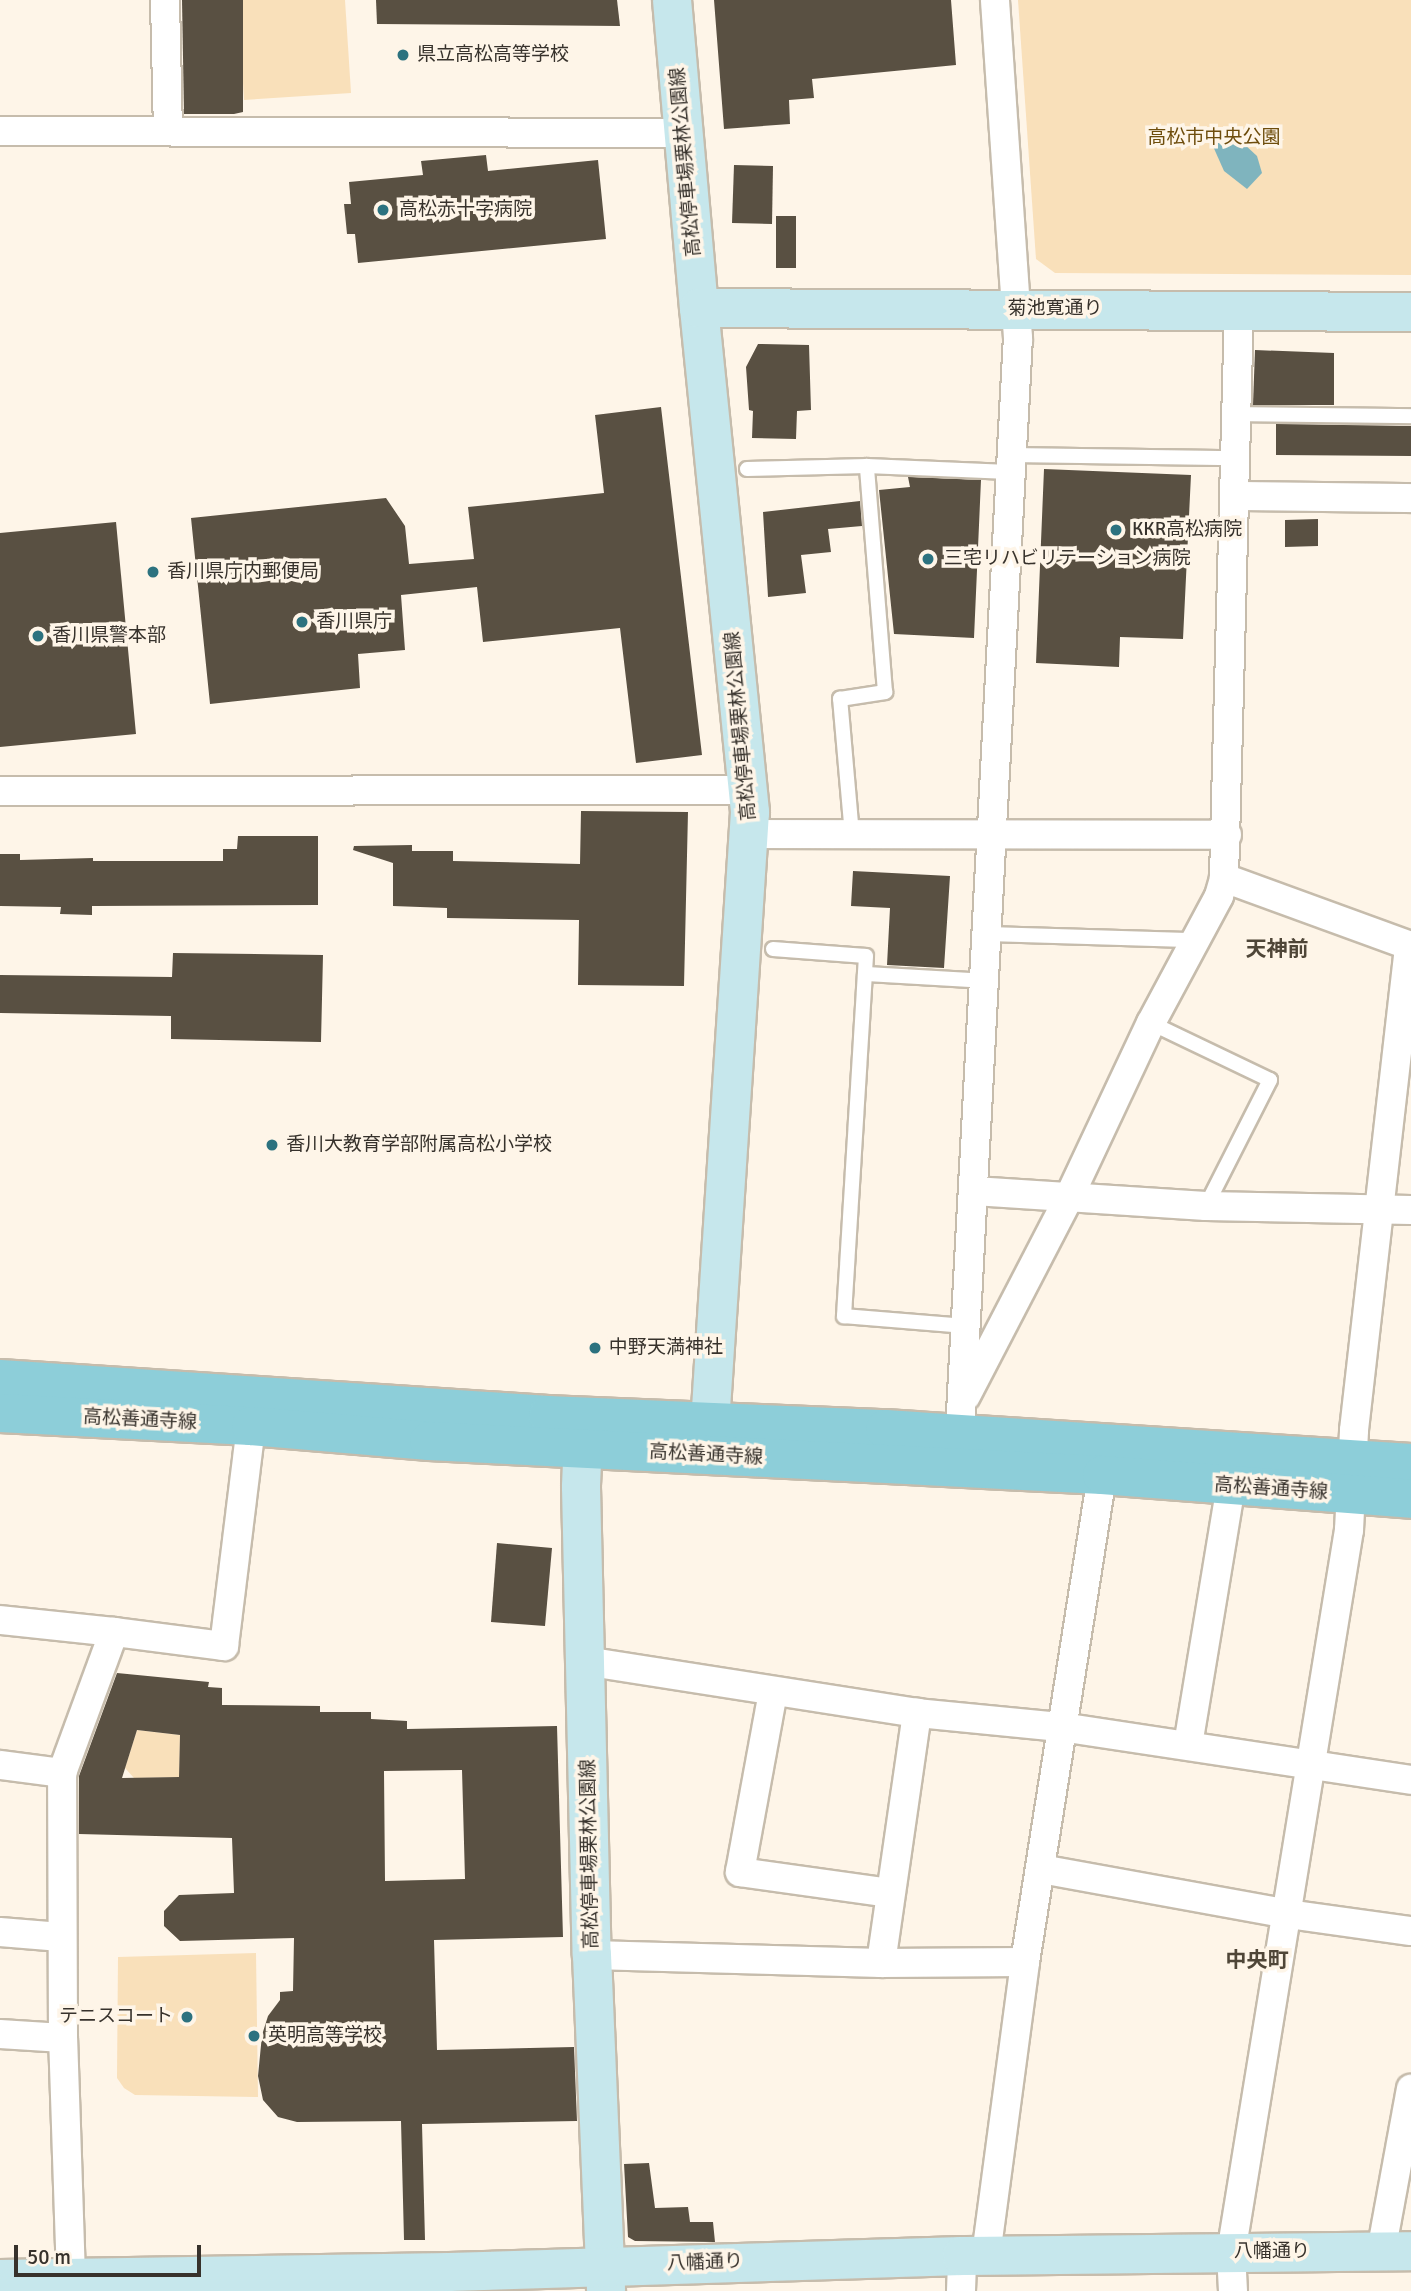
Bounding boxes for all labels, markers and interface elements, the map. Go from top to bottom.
place label: 県立高松高等学校 [417,44,569,66]
marker: 県立高松高等学校 [395,47,411,63]
street label: 高松停車場栗林公園線 [666,66,706,258]
park label: 高松市中央公園 [1148,127,1280,149]
place label: 高松赤十字病院 [399,199,532,221]
marker: 高松赤十字病院 [373,200,393,220]
street label: 菊池寛通り [1008,298,1102,320]
place label: KKR高松病院 [1132,519,1242,541]
marker: KKR高松病院 [1106,520,1126,540]
place label: 三宅リハビリテーション病院 [944,548,1191,570]
marker: 三宅リハビリテーション病院 [918,549,938,569]
place label: 香川県庁内郵便局 [167,561,319,583]
marker: 香川県庁内郵便局 [145,564,161,580]
place label: 香川県庁 [316,611,392,633]
marker: 香川県庁 [294,614,310,630]
place label: 香川県警本部 [52,625,166,647]
marker: 香川県警本部 [30,628,46,644]
street label: 高松停車場栗林公園線 [721,630,761,822]
district label: 天神前 [1246,936,1308,962]
place label: 香川大教育学部附属高松小学校 [286,1134,552,1156]
marker: 香川大教育学部附属高松小学校 [264,1137,280,1153]
place label: 中野天満神社 [609,1337,723,1359]
marker: 中野天満神社 [587,1340,603,1356]
street label: 高松善通寺線 [82,1406,198,1434]
street label: 高松善通寺線 [648,1441,764,1469]
street label: 高松善通寺線 [1213,1474,1329,1504]
street label: 高松停車場栗林公園線 [577,1759,603,1949]
district label: 中央町 [1226,1947,1288,1973]
place label: テニスコート [59,2006,173,2028]
marker: テニスコート [179,2009,195,2025]
place label: 英明高等学校 [268,2025,382,2047]
marker: 英明高等学校 [246,2028,262,2044]
scale bar [18,2232,205,2276]
street label: 八幡通り [1234,2241,1310,2263]
text: 50 m [27,2244,71,2270]
street label: 八幡通り [667,2250,743,2276]

